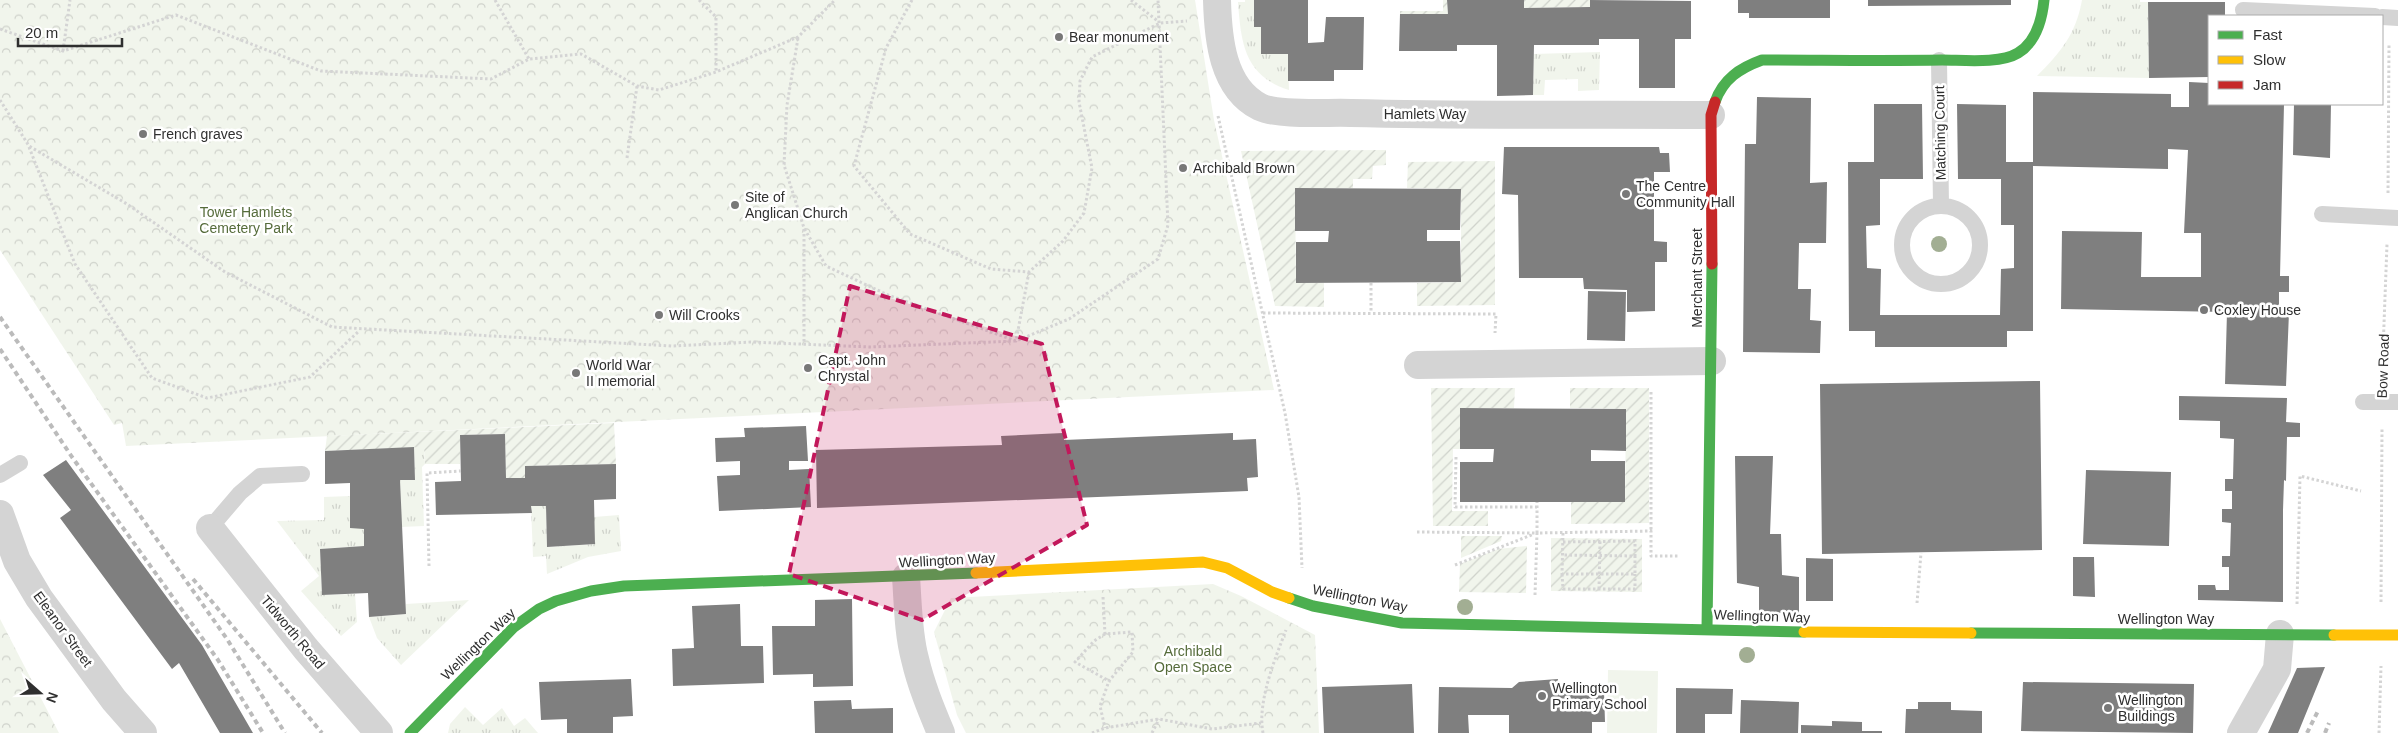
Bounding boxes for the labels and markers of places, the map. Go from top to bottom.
place label: Bear monument [1069,29,1169,45]
marker: Bear monument [1053,31,1065,43]
place label: French graves [153,126,242,142]
marker: French graves [137,128,149,140]
place label: Archibald Brown [1193,160,1295,176]
marker: Archibald Brown [1177,162,1189,174]
place label: The Centre Community Hall [1636,178,1735,210]
marker: The Centre Community Hall [1620,188,1632,200]
place label: Site of Anglican Church [745,189,848,221]
marker: Site of Anglican Church [729,199,741,211]
place label: Coxley House [2214,302,2301,318]
marker: Coxley House [2198,304,2210,316]
place label: Will Crooks [669,307,740,323]
marker: Will Crooks [653,309,665,321]
place label: Capt. John Chrystal [818,352,886,384]
place label: World War II memorial [586,357,655,389]
marker: Capt. John Chrystal [802,362,814,374]
marker: World War II memorial [570,367,582,379]
place label: Wellington Primary School [1552,680,1647,712]
marker: Wellington Primary School [1536,690,1548,702]
place label: Wellington Buildings [2118,692,2183,724]
marker: Wellington Buildings [2102,702,2114,714]

